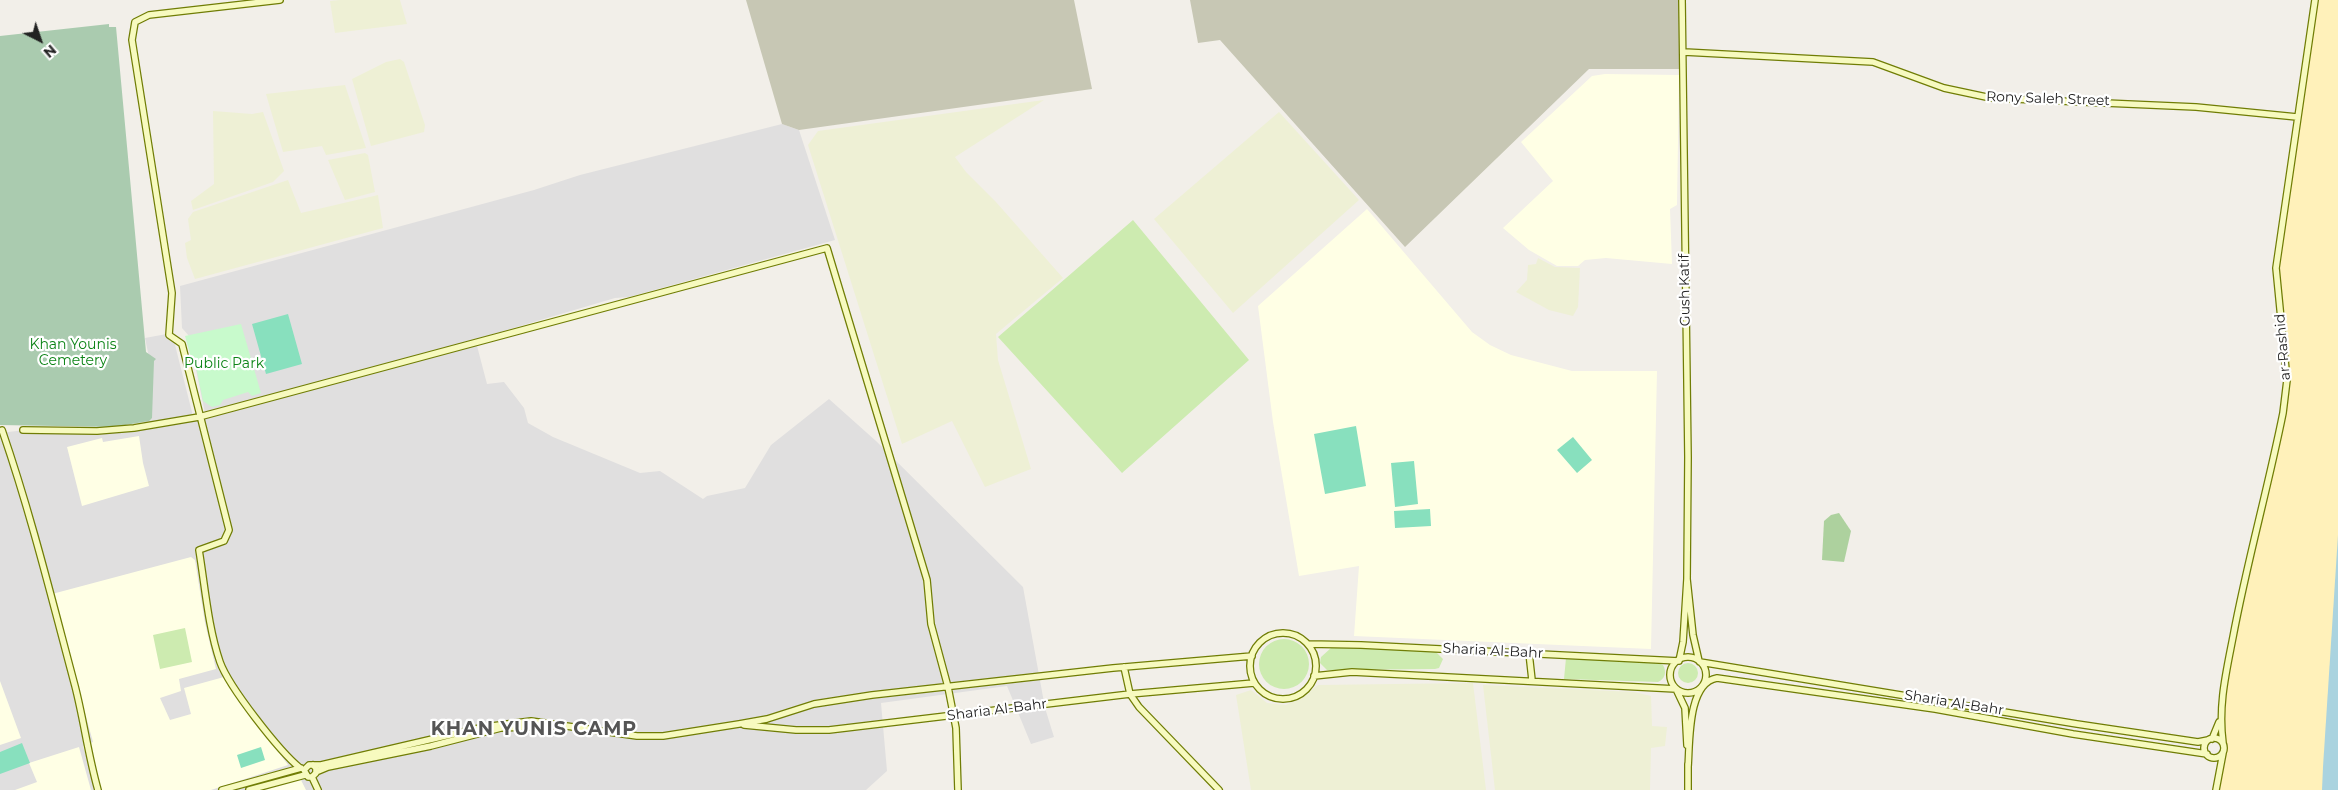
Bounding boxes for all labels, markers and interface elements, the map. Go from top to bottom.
north arrow [15,15,65,65]
text: N [40,41,60,62]
street label: Rony Saleh Street [1986,88,2110,110]
street label: Gush Katif [1676,254,1694,326]
street label: ar-Rashid [2272,313,2294,381]
park label: Khan Younis Cemetery [29,337,117,370]
park label: Public Park [184,356,264,372]
street label: Sharia Al-Bahr [1442,640,1544,662]
street label: Sharia Al-Bahr [1903,687,2005,719]
street label: Sharia Al-Bahr [946,696,1048,724]
district label: KHAN YUNIS CAMP [429,718,639,740]

